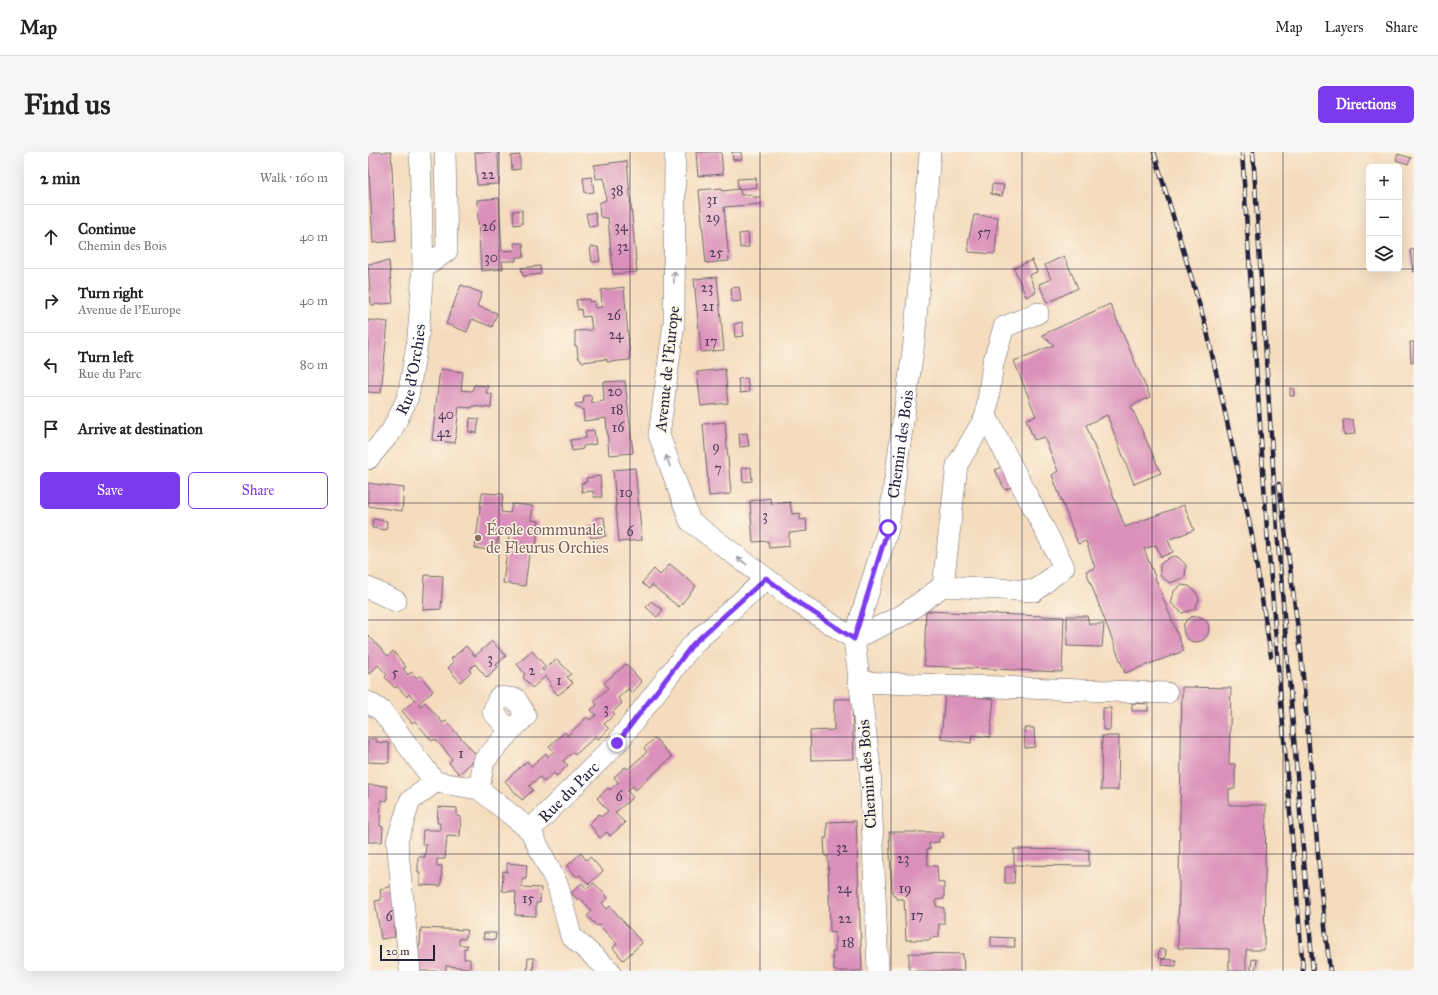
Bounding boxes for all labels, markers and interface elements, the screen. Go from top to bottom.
text: Map [20,16,57,39]
text: Map [1275,19,1303,36]
text: Layers [1325,19,1363,36]
text: Share [1385,19,1418,36]
button: Directions [1318,86,1414,123]
text: Find us [24,87,110,122]
map controls [1366,164,1402,272]
button: + [1366,164,1402,200]
house number: 22 [481,166,495,183]
text: 2 min [40,168,80,189]
text: Walk · 160 m [260,170,328,186]
house number: 38 [610,182,624,199]
house number: 31 [706,191,718,208]
button: − [1366,200,1402,236]
house number: 29 [706,209,720,226]
house number: 26 [482,218,497,235]
house number: 34 [614,218,629,235]
text: Continue [78,220,136,238]
house number: 57 [977,224,991,241]
icon: ahead [40,226,62,248]
text: 40 m [299,229,328,245]
button: layers [1366,236,1402,272]
text: Chemin des Bois [78,238,167,254]
house number: 32 [617,238,629,255]
house number: 25 [709,244,723,261]
house number: 30 [484,249,498,266]
one-way arrow [670,271,678,284]
house number: 23 [701,279,713,296]
text: Turn right [78,284,143,302]
icon: right [40,290,62,312]
text: 40 m [299,293,328,309]
house number: 21 [702,298,715,315]
text: Avenue de l'Europe [78,302,181,318]
street label: Avenue de l'Europe [651,305,683,434]
house number: 26 [607,307,622,324]
street label: Rue d'Orchies [391,323,428,418]
house number: 24 [609,326,625,343]
house number: 17 [704,333,718,350]
text: Turn left [78,348,134,366]
icon: left [40,354,62,376]
text: 80 m [300,357,328,373]
text: Rue du Parc [78,366,141,382]
house number: 20 [607,383,623,400]
street label: Chemin des Bois [883,388,917,500]
house number: 18 [611,401,623,418]
house number: 40 [438,406,454,423]
icon: arrive [40,418,62,440]
house number: 16 [612,419,625,436]
text: Arrive at destination [78,420,203,438]
house number: 42 [437,424,451,441]
house number: 9 [712,438,720,455]
one-way arrow [663,455,671,467]
house number: 7 [714,460,722,477]
button: Save [40,472,180,509]
button: Share [188,472,328,509]
house number: 10 [619,484,633,501]
house number: 3 [762,507,768,524]
place label: École communale de Fleurus Orchies [486,518,609,557]
route start [879,519,897,537]
house number: 6 [626,523,634,540]
marker: École communale de Fleurus Orchies [473,533,483,543]
one-way arrow [737,556,748,565]
house number: 3 [487,650,493,667]
house number: 2 [529,662,536,679]
house number: 5 [392,664,399,681]
house number: 1 [556,672,562,689]
house number: 3 [603,700,609,717]
street label: Chemin des Bois [854,719,880,829]
route end [608,734,626,752]
house number: 1 [458,745,464,762]
street label: Rue du Parc [534,757,603,826]
house number: 6 [615,788,623,805]
house number: 32 [836,839,848,856]
house number: 23 [897,850,909,867]
house number: 24 [837,880,853,897]
house number: 19 [899,880,911,897]
house number: 15 [522,890,534,907]
house number: 17 [910,907,924,924]
house number: 6 [385,908,393,925]
house number: 22 [838,910,852,927]
house number: 18 [842,934,854,951]
scale bar [380,943,435,962]
text: 20 m [386,945,409,958]

